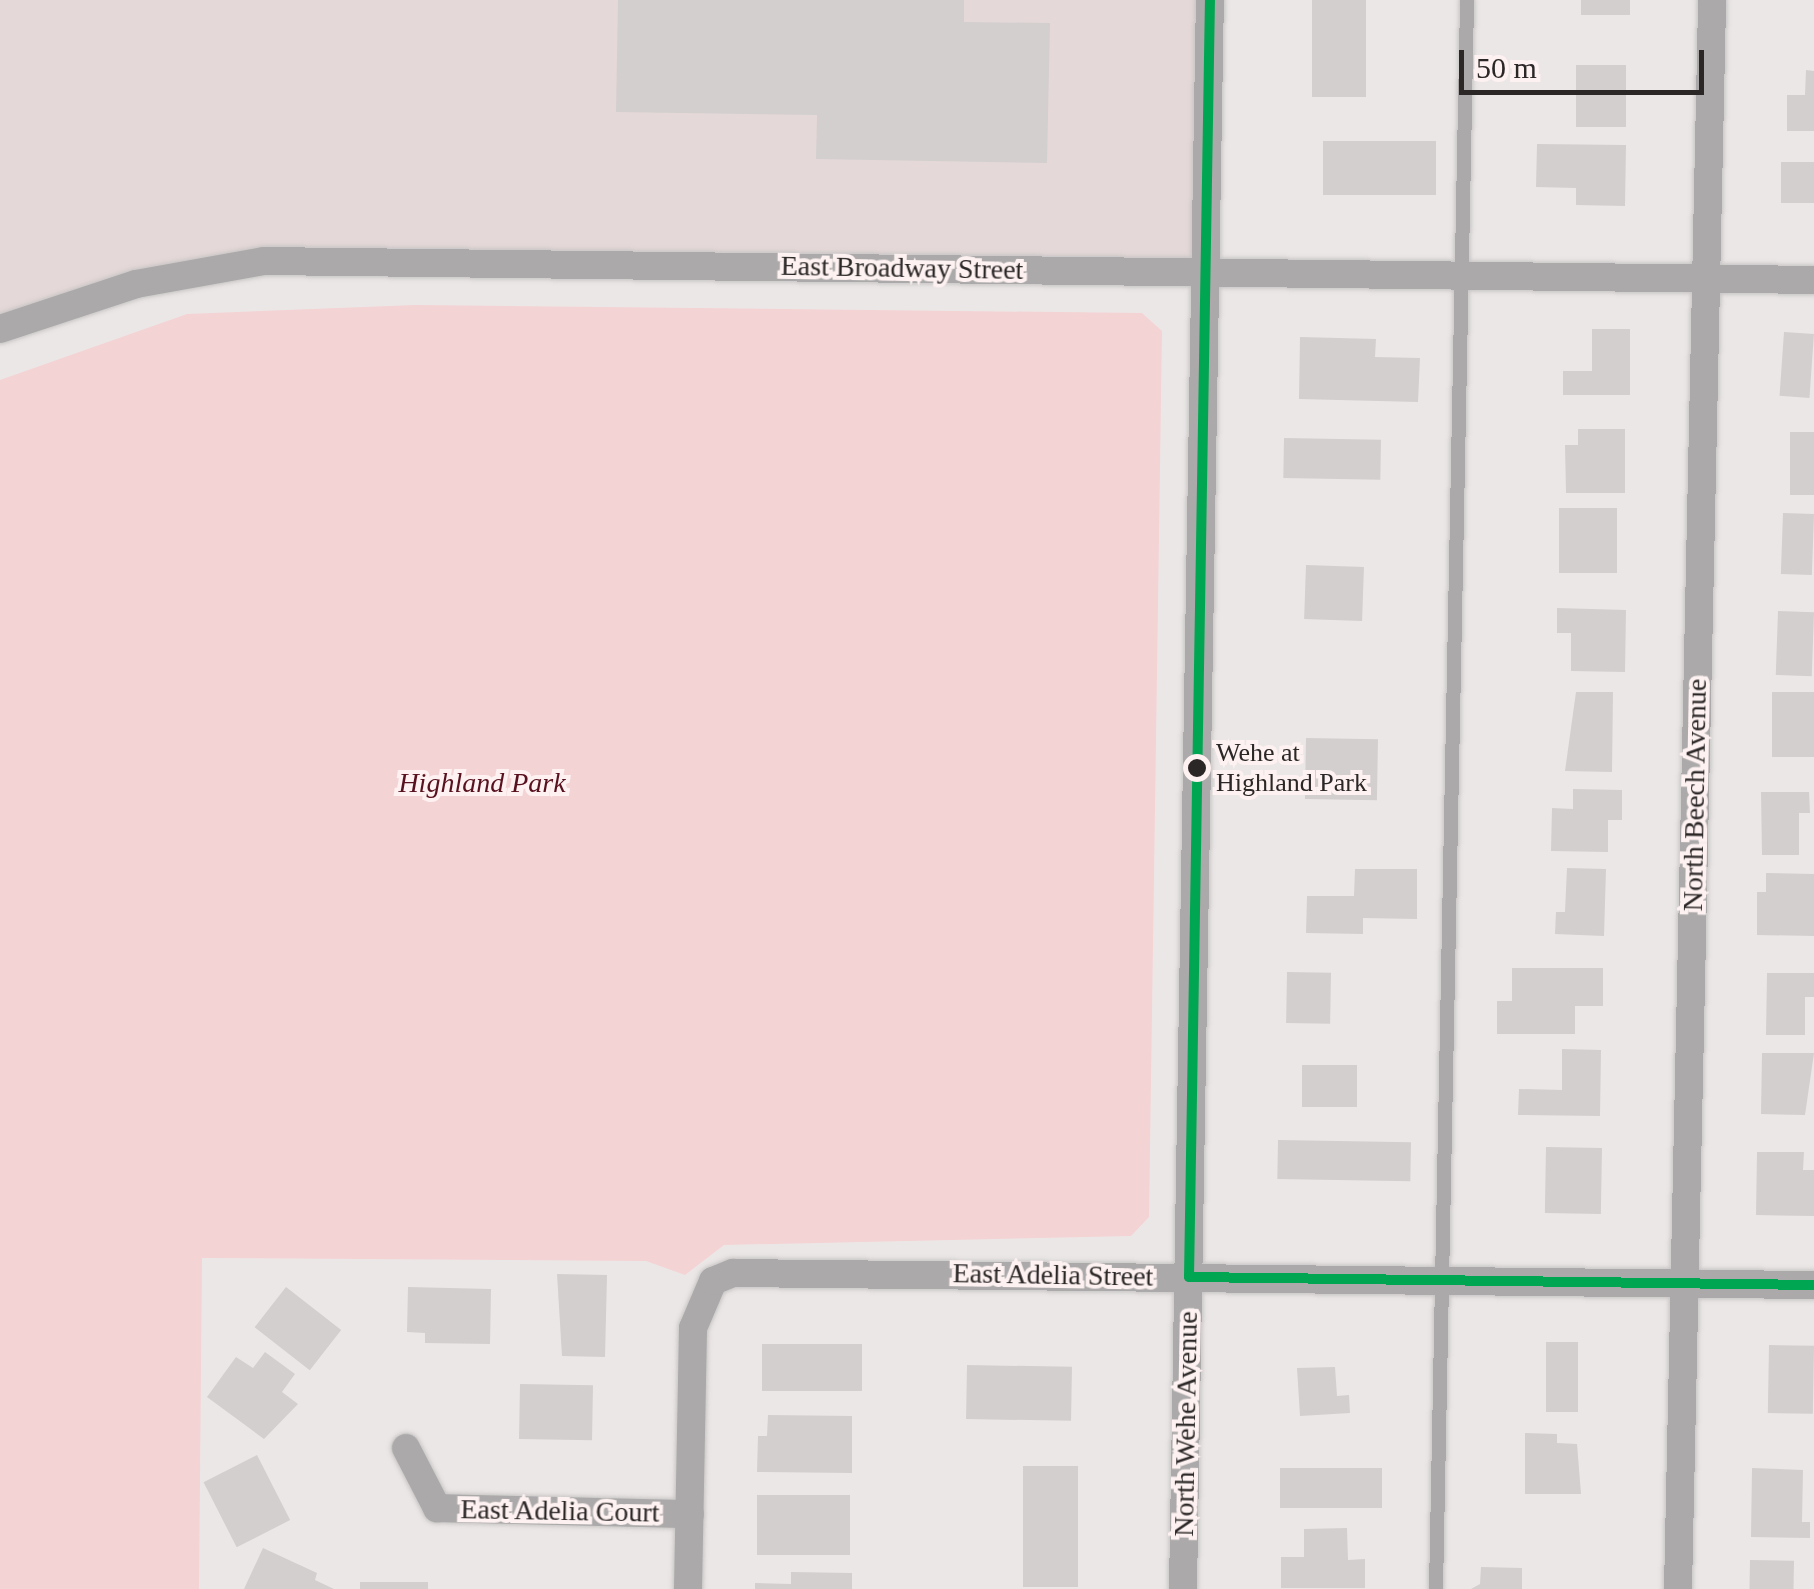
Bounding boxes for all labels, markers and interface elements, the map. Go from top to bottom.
scale bar [1464,30,1709,92]
text: 50 m [1476,51,1537,84]
street label: East Broadway Street [780,249,1024,287]
street label: North Beech Avenue [1676,678,1714,912]
place label: Wehe at Highland Park [1216,737,1367,798]
marker: Wehe at Highland Park [1187,758,1207,778]
park label: Highland Park [398,766,566,800]
street label: East Adelia Street [952,1256,1154,1294]
street label: North Wehe Avenue [1167,1310,1205,1538]
street label: East Adelia Court [459,1492,661,1530]

